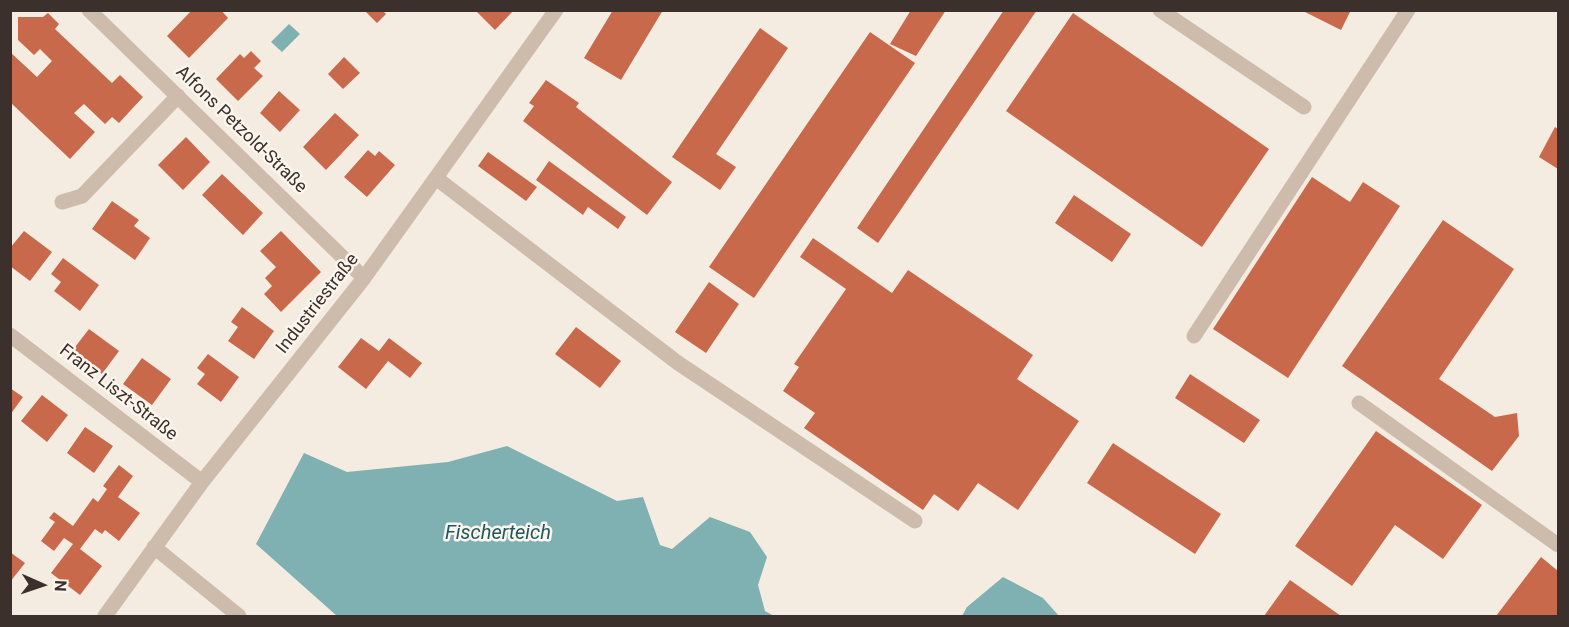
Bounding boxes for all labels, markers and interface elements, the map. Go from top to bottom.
street label: Alfons Petzold-Straße [171,62,311,198]
street label: Industriestraße [272,250,364,358]
street label: Franz Liszt-Straße [55,340,181,446]
water label: Fischerteich [445,522,551,546]
north arrow [12,555,72,615]
text: N [51,580,70,592]

